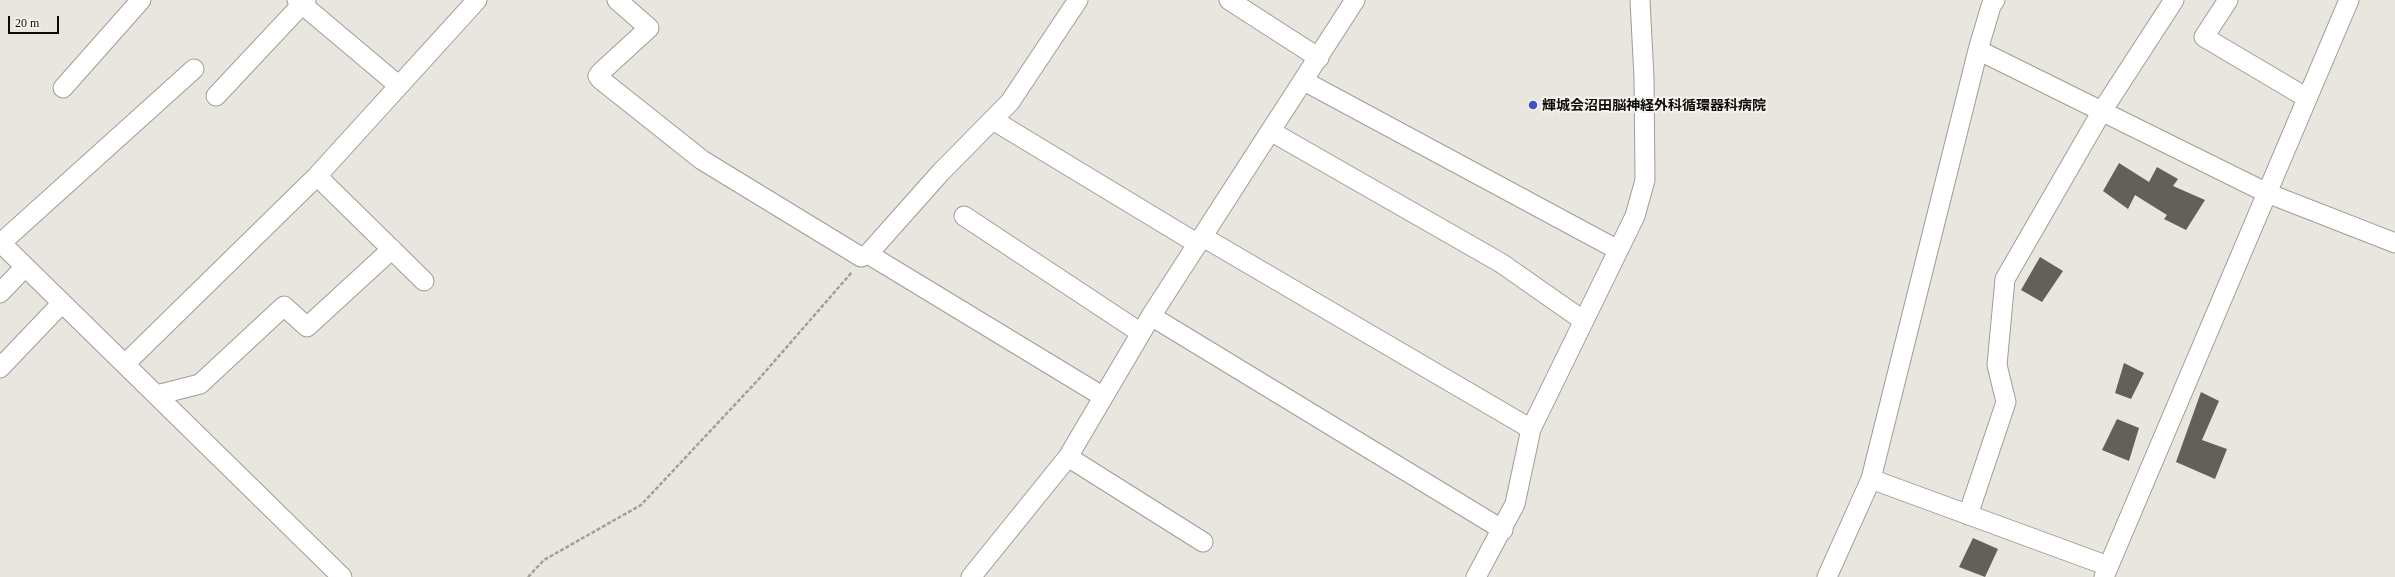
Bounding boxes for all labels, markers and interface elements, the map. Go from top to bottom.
scale bar [10,8,61,34]
text: 20 m [15,16,39,30]
place label: 輝城会沼田脳神経外科循環器科病院 [1542,97,1766,113]
marker: 輝城会沼田脳神経外科循環器科病院 [1527,99,1539,111]

